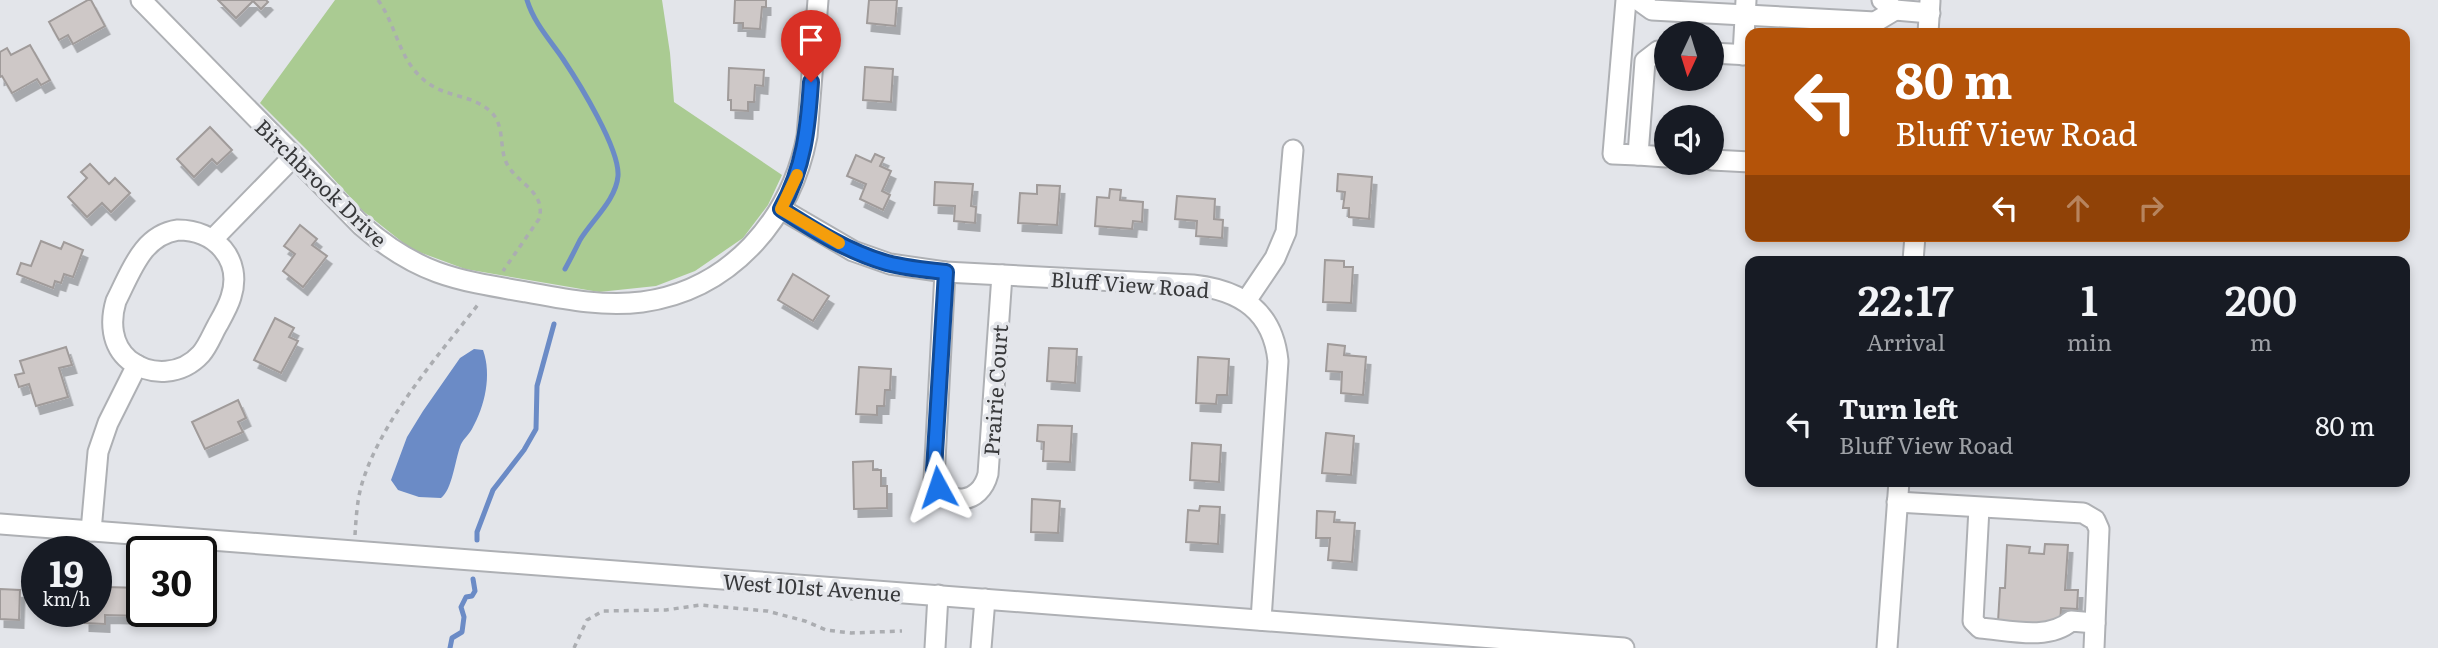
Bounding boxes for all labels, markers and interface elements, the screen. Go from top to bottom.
pin [781,10,841,82]
icon: arrive [792,21,830,59]
north arrow [1654,21,1724,91]
map controls [1654,21,1724,175]
text: 80 m [1895,41,2013,114]
icon: left [1780,56,1871,147]
button: sound [1654,105,1724,175]
text: Bluff View Road [1895,108,2138,156]
street label: Birchbrook Drive [249,111,395,253]
icon: left [1986,189,2024,227]
icon: ahead [2059,189,2097,227]
icon: right [2132,189,2170,227]
street label: Bluff View Road [1049,262,1211,304]
text: 22:17 [1858,267,1954,329]
text: 1 [2081,267,2098,329]
text: 200 [2225,267,2297,329]
street label: Prairie Court [974,323,1014,457]
text: Arrival [1867,324,1945,358]
text: min [2067,324,2112,358]
text: m [2250,324,2272,358]
text: Turn left [1839,388,1958,427]
icon: left [1780,405,1818,443]
text: 80 m [2315,405,2375,444]
text: Bluff View Road [1839,427,2013,461]
position arrow [901,450,975,524]
speed limit sign: 30 [126,536,217,627]
text: 19 [49,546,84,598]
street label: West 101st Avenue [722,564,902,608]
text: km/h [43,585,90,612]

